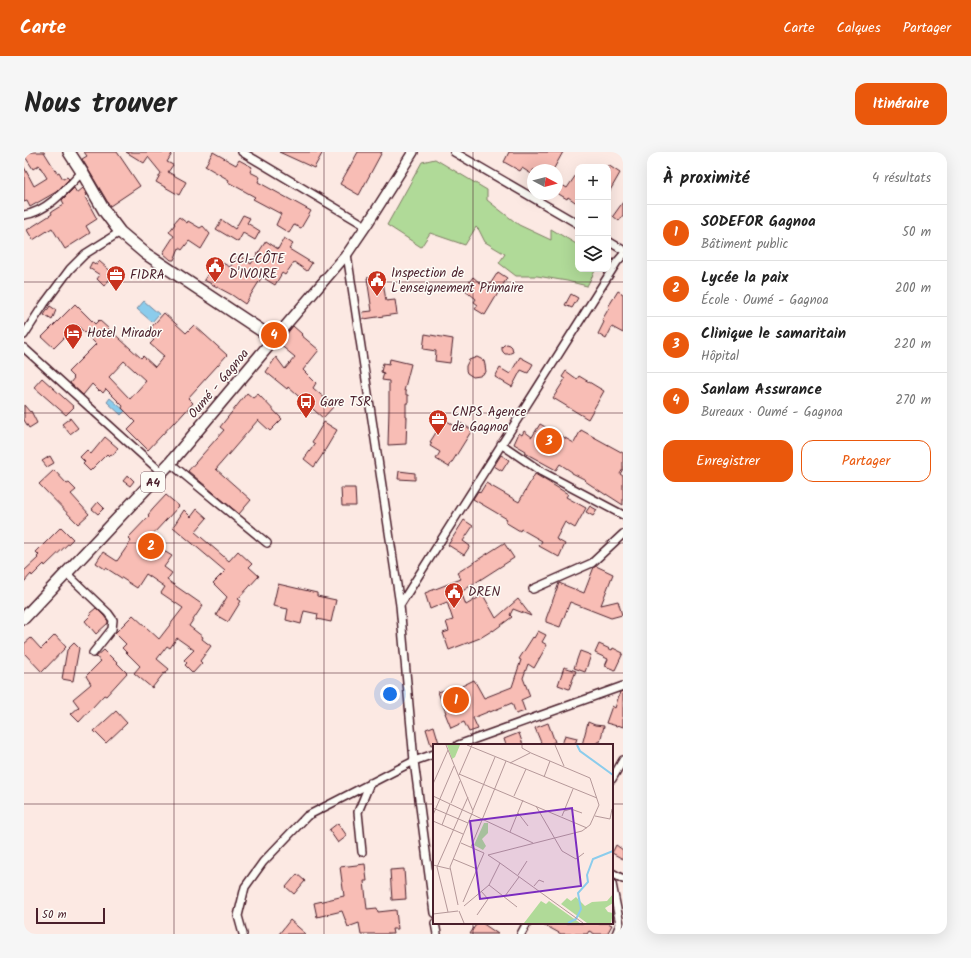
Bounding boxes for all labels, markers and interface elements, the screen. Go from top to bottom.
text: Carte [20,13,66,43]
text: Carte [783,17,815,39]
text: Calques [837,17,881,39]
text: Partager [903,17,951,39]
text: Nous trouver [24,82,177,127]
button: Itinéraire [855,83,947,125]
north arrow [527,164,563,200]
map controls [575,164,611,272]
button: + [575,164,611,200]
text: À proximité [663,165,750,192]
text: 4 résultats [872,168,931,189]
button: − [575,200,611,236]
text: SODEFOR Gagnoa [701,210,816,234]
text: 1 [674,222,678,243]
text: 50 m [902,222,931,243]
text: Bâtiment public [701,234,788,255]
button: layers [575,236,611,272]
place label: CCI-CÔTE D'IVOIRE [229,249,285,285]
public building icon: CCI-CÔTE D'IVOIRE [204,255,226,283]
place label: Inspection de L'enseignement Primaire [391,263,524,299]
office icon: FIDRA [105,264,127,292]
place label: FIDRA [130,265,165,286]
text: Lycée la paix [701,266,788,290]
public building icon: Inspection de L'enseignement Primaire [366,269,388,297]
text: 2 [672,278,680,299]
text: 200 m [895,278,931,299]
text: École · Oumé - Gagnoa [701,290,829,311]
pin: 4 [261,320,287,350]
hotel icon: Hotel Mirador [62,322,84,350]
text: Clinique le samaritain [701,322,846,346]
place label: Hotel Mirador [87,323,162,344]
text: 3 [672,334,680,355]
text: 220 m [894,334,931,355]
street label: Oumé - Gagnoa [183,344,255,424]
text: Hôpital [701,346,739,367]
text: Sanlam Assurance [701,378,822,402]
text: 4 [672,390,680,411]
text: 270 m [895,390,931,411]
bus stop icon: Gare TSR [295,391,317,419]
place label: Gare TSR [320,392,371,413]
place label: CNPS Agence de Gagnoa [452,402,526,438]
text: Bureaux · Oumé - Gagnoa [701,402,843,423]
office icon: CNPS Agence de Gagnoa [427,408,449,436]
pin: 3 [536,426,562,456]
button: Enregistrer [663,440,793,482]
button: Partager [801,440,931,482]
road number: A4 [141,472,165,492]
pin: 2 [138,531,164,561]
public building icon: DREN [443,581,465,609]
place label: DREN [468,582,501,603]
your location [380,684,400,704]
pin: 1 [443,685,469,715]
inset map [433,744,613,924]
scale bar [36,906,105,925]
text: 50 m [42,906,67,924]

